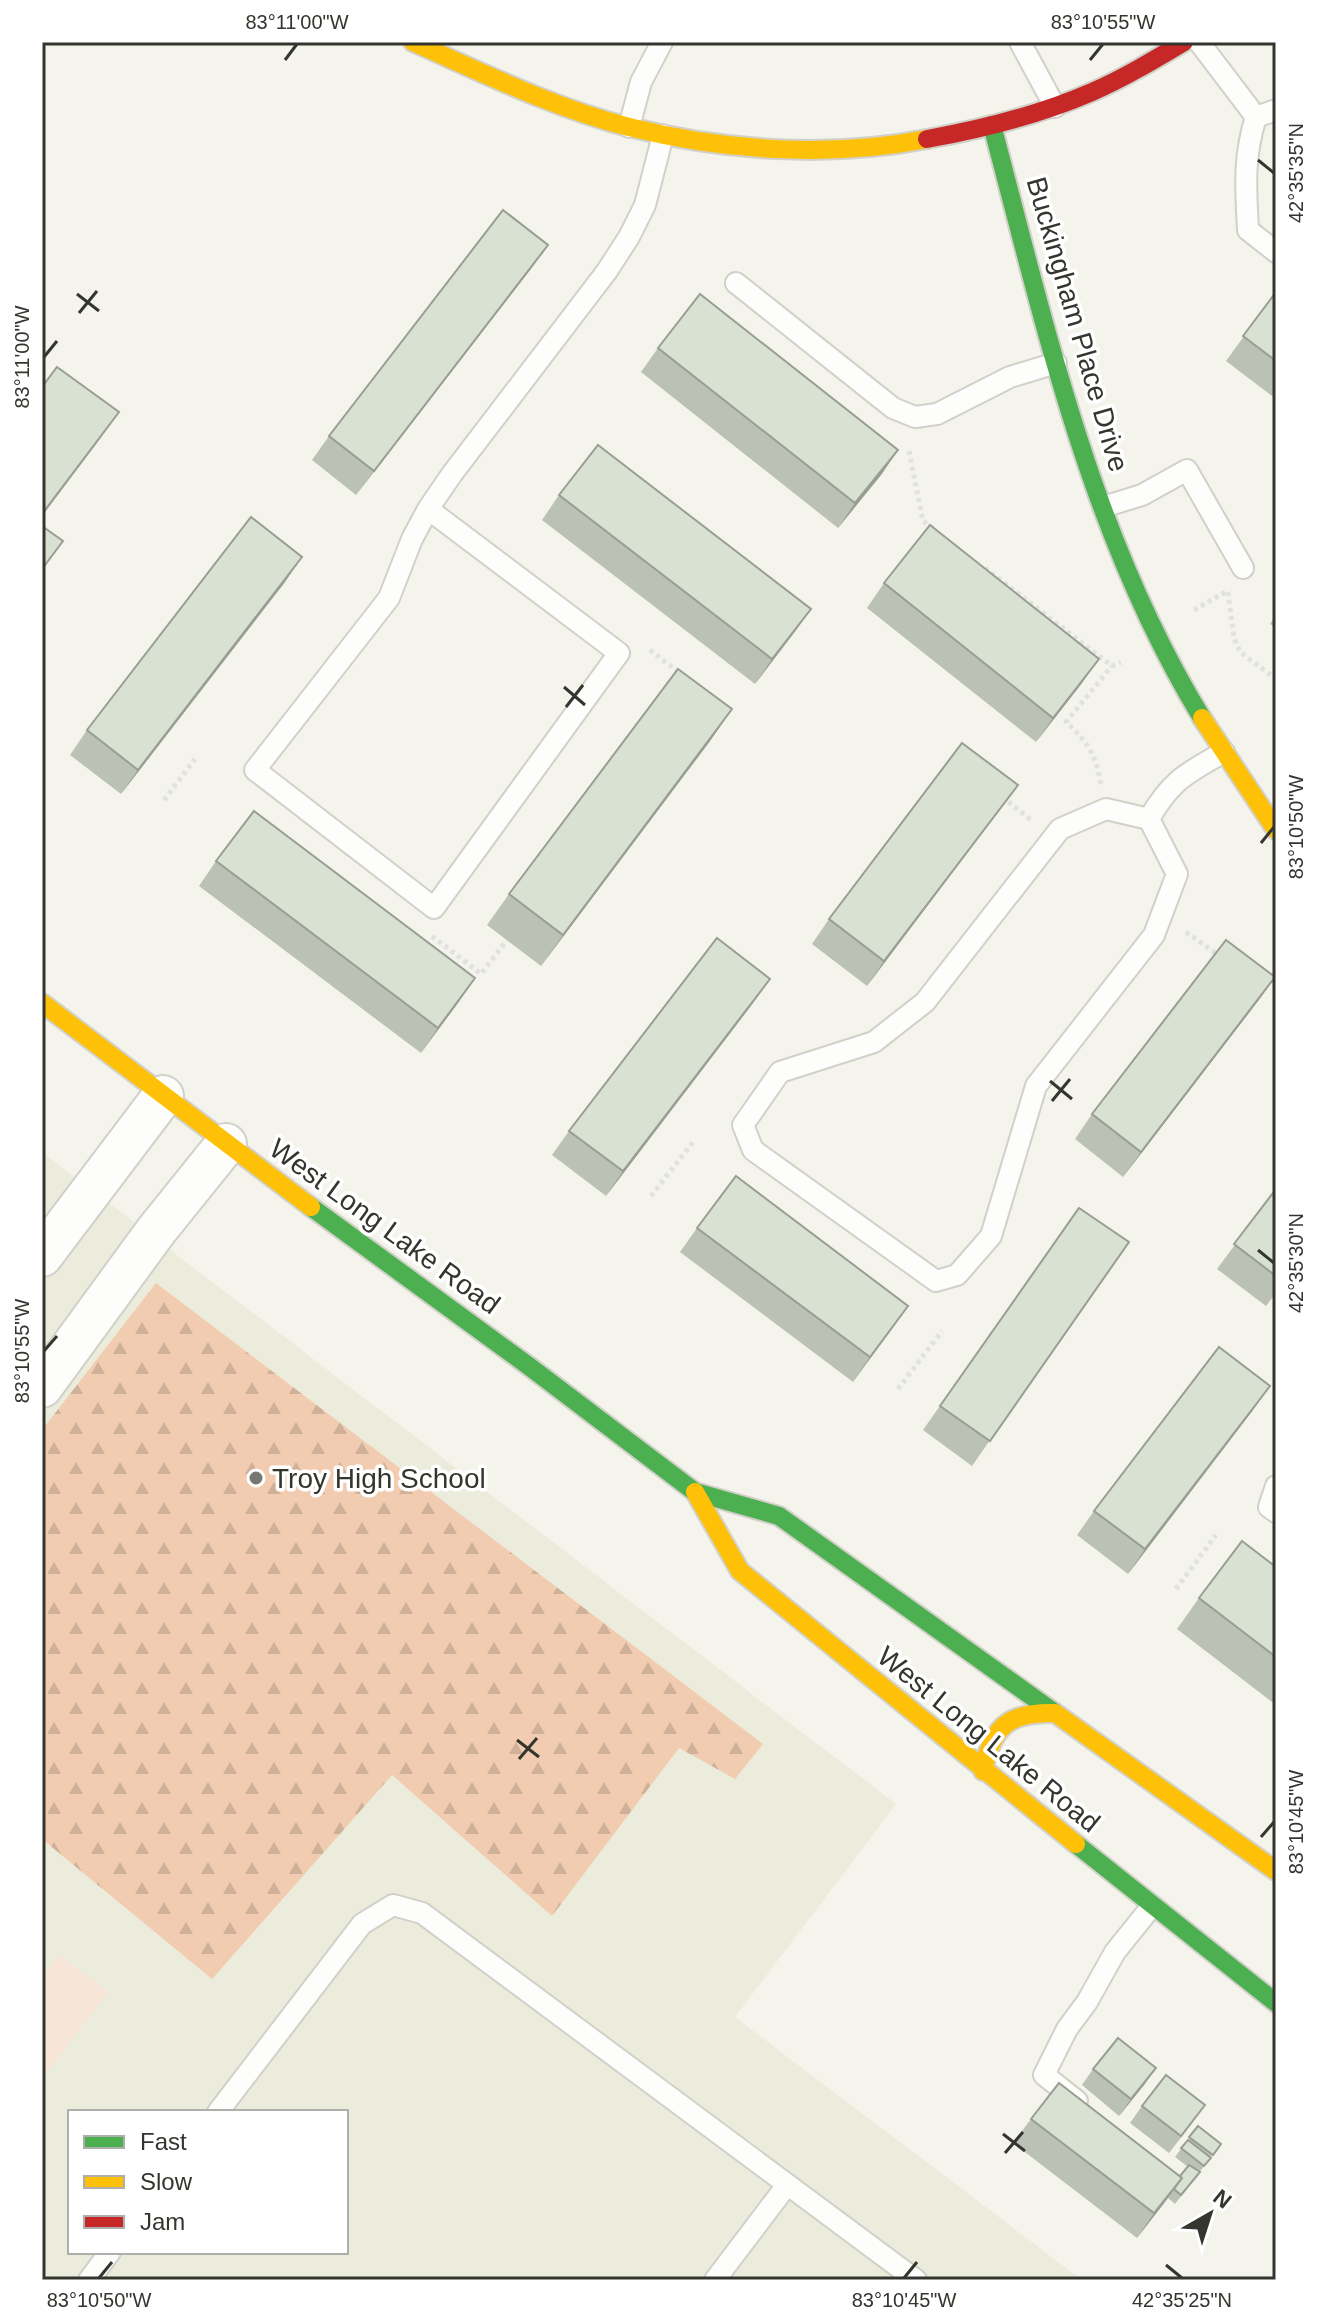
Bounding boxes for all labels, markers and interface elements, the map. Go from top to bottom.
text: 83°11'00"W [245,11,349,33]
text: 83°10'55"W [1051,11,1155,33]
text: 42°35'35"N [1285,123,1307,223]
street label: Buckingham Place Drive [1021,173,1134,475]
text: 83°11'00"W [11,305,33,409]
text: 83°10'50"W [1285,775,1307,879]
street label: West Long Lake Road [264,1133,506,1320]
text: 42°35'30"N [1285,1213,1307,1313]
text: 83°10'55"W [11,1299,33,1403]
place label: Troy High School [272,1463,486,1494]
marker: Troy High School [247,1469,265,1487]
street label: West Long Lake Road [871,1640,1106,1838]
text: 83°10'45"W [1285,1770,1307,1874]
legend [68,2110,348,2254]
text: Fast [140,2128,187,2155]
text: Slow [140,2168,193,2195]
north arrow [1170,2174,1250,2254]
text: N [1208,2184,1236,2214]
text: Jam [140,2208,185,2235]
text: 83°10'50"W [47,2289,151,2311]
text: 83°10'45"W [852,2289,956,2311]
text: 42°35'25"N [1132,2289,1232,2311]

